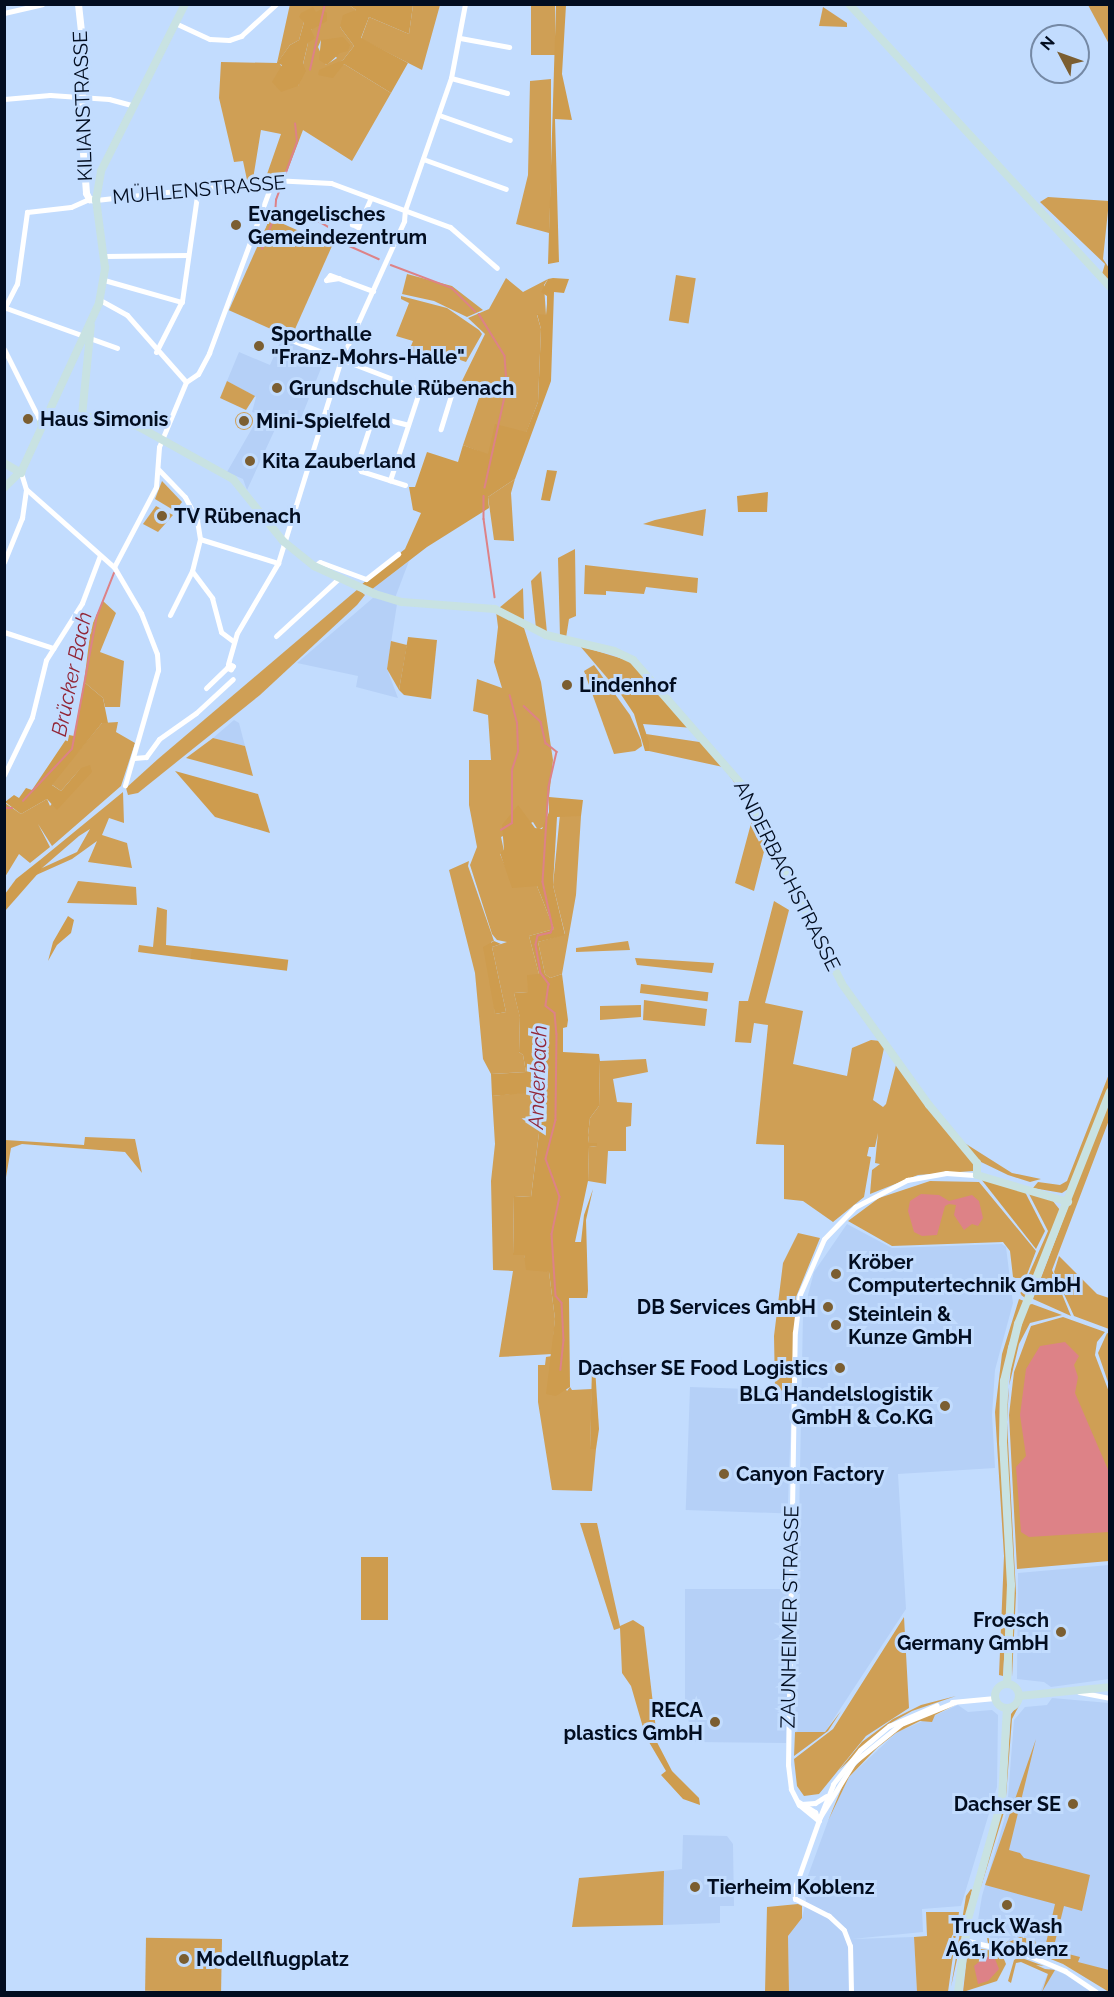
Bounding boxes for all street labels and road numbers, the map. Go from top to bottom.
street label: KILIANSTRASSE [68,30,98,182]
street label: MÜHLENSTRASSE [111,170,287,210]
street label: ANDERBACHSTRASSE [729,777,845,975]
street label: ZAUNHEIMER STRASSE [776,1505,804,1729]

